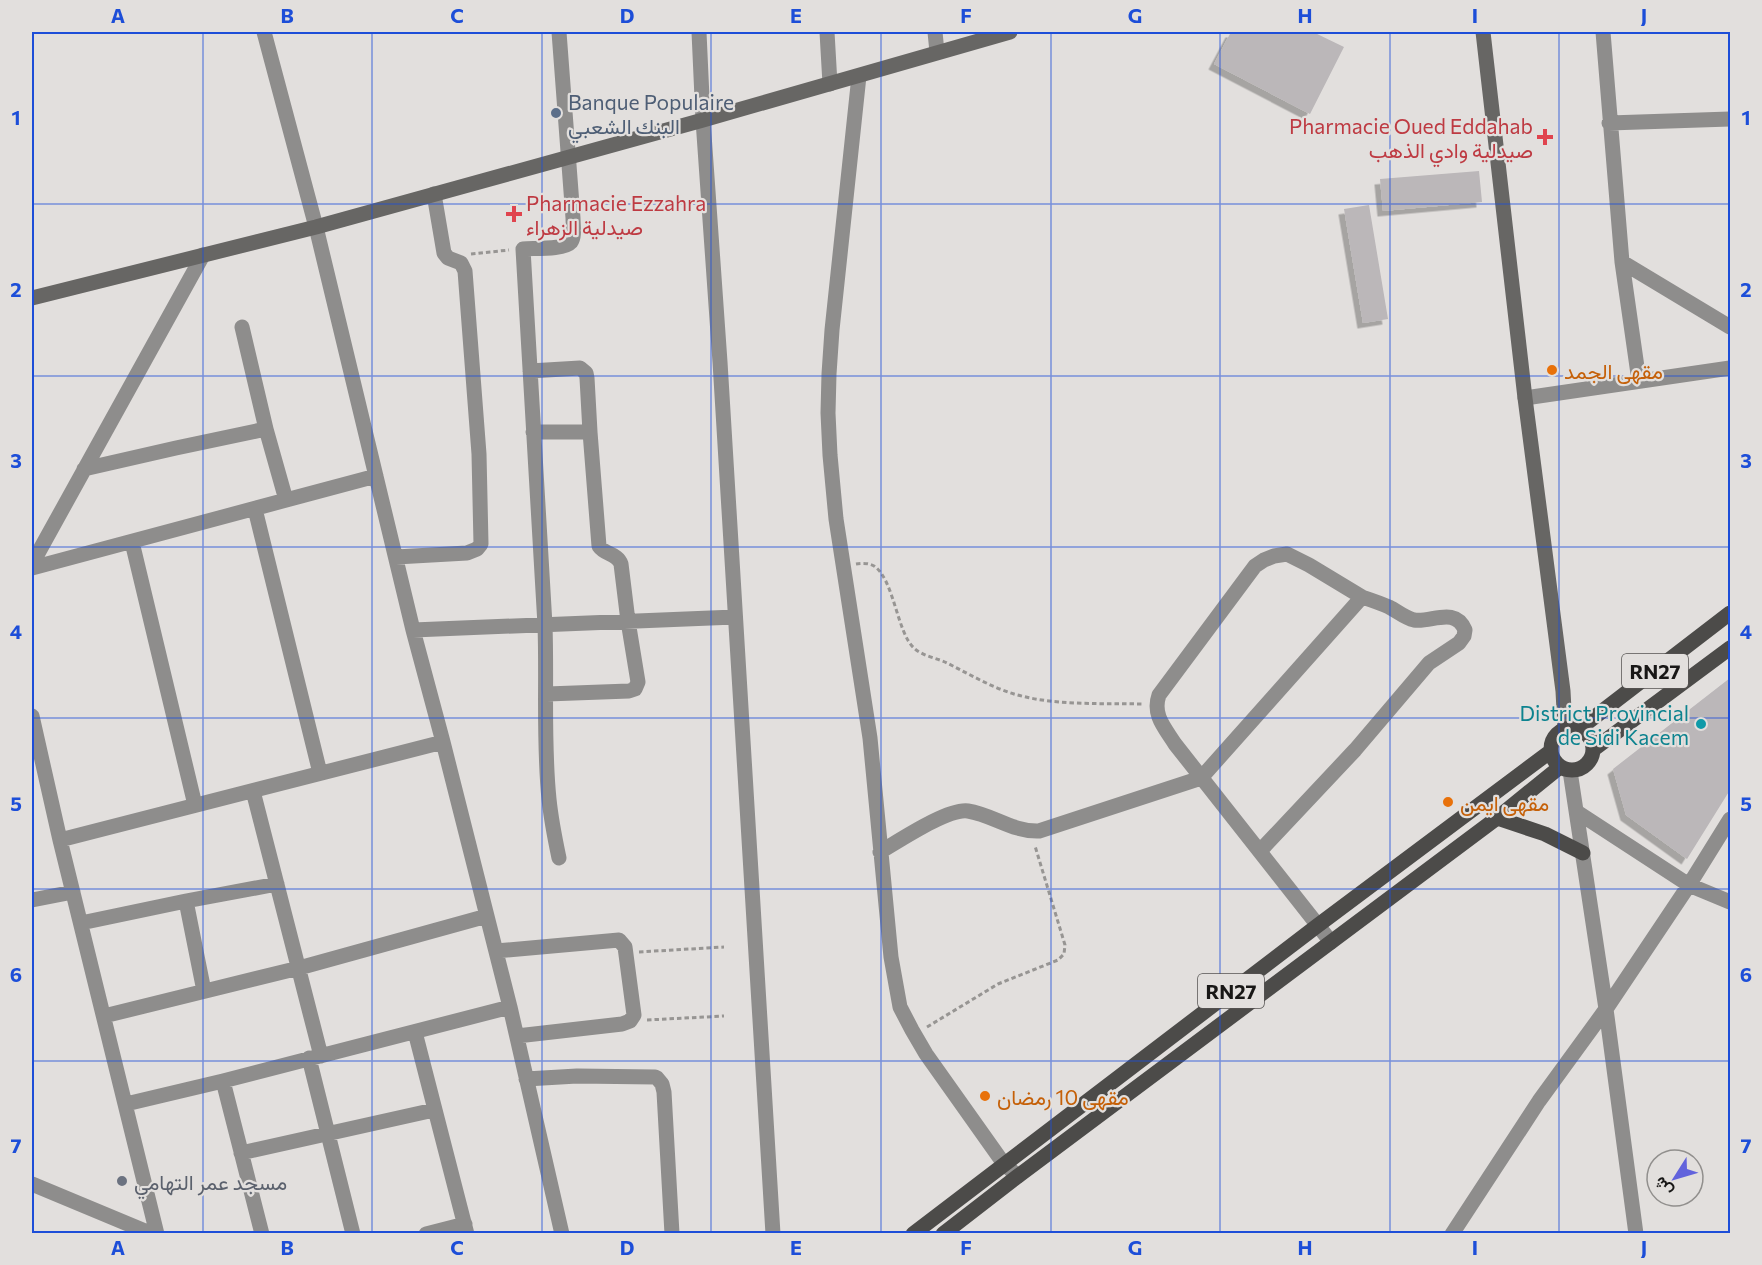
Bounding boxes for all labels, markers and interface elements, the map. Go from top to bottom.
text: A [111,3,125,27]
text: B [280,3,294,27]
text: C [450,3,464,27]
text: D [620,3,634,27]
text: E [790,3,802,27]
text: F [960,3,972,27]
text: G [1128,3,1142,27]
text: H [1298,3,1313,27]
text: I [1472,3,1478,27]
text: J [1641,3,1647,27]
place label: Banque Populaire البنك الشعبي [568,89,734,144]
text: 1 [11,105,21,129]
text: 1 [1741,105,1751,129]
marker: Banque Populaire البنك الشعبي [549,106,563,120]
place label: Pharmacie Oued Eddahab صيدلية وادي الذهب [1289,113,1533,168]
marker: Pharmacie Oued Eddahab صيدلية وادي الذهب [1538,130,1552,144]
place label: Pharmacie Ezzahra صيدلية الزهراء [526,190,706,241]
marker: Pharmacie Ezzahra صيدلية الزهراء [507,207,521,221]
text: 2 [10,277,22,301]
text: 2 [1740,277,1752,301]
place label: مقهى الجمد [1564,358,1663,385]
marker: مقهى الجمد [1545,363,1559,377]
text: 3 [10,448,22,472]
text: 3 [1740,448,1752,472]
text: 4 [10,619,22,643]
text: 4 [1740,619,1752,643]
road number: RN27 [1622,654,1688,688]
place label: District Provincial de Sidi Kacem [1520,700,1689,749]
marker: District Provincial de Sidi Kacem [1694,717,1708,731]
place label: مقهى ايمن [1460,790,1549,817]
text: 5 [10,791,22,815]
text: 5 [1740,791,1752,815]
marker: مقهى ايمن [1441,795,1455,809]
text: 6 [10,962,22,986]
text: 6 [1740,962,1752,986]
road number: RN27 [1198,974,1264,1008]
place label: مقهى 10 رمضان [997,1084,1129,1111]
marker: مقهى 10 رمضان [978,1089,992,1103]
text: 7 [11,1133,22,1157]
text: 7 [1741,1133,1752,1157]
north arrow [1645,1148,1705,1208]
place label: مسجد عمر التهامي [134,1169,287,1200]
text: ش [1649,1173,1677,1201]
marker: مسجد عمر التهامي [115,1174,129,1188]
text: A [111,1235,125,1259]
text: B [280,1235,294,1259]
text: C [450,1235,464,1259]
text: D [620,1235,634,1259]
text: E [790,1235,802,1259]
text: F [960,1235,972,1259]
text: G [1128,1235,1142,1259]
text: H [1298,1235,1313,1259]
text: I [1472,1235,1478,1259]
text: J [1641,1235,1647,1259]

